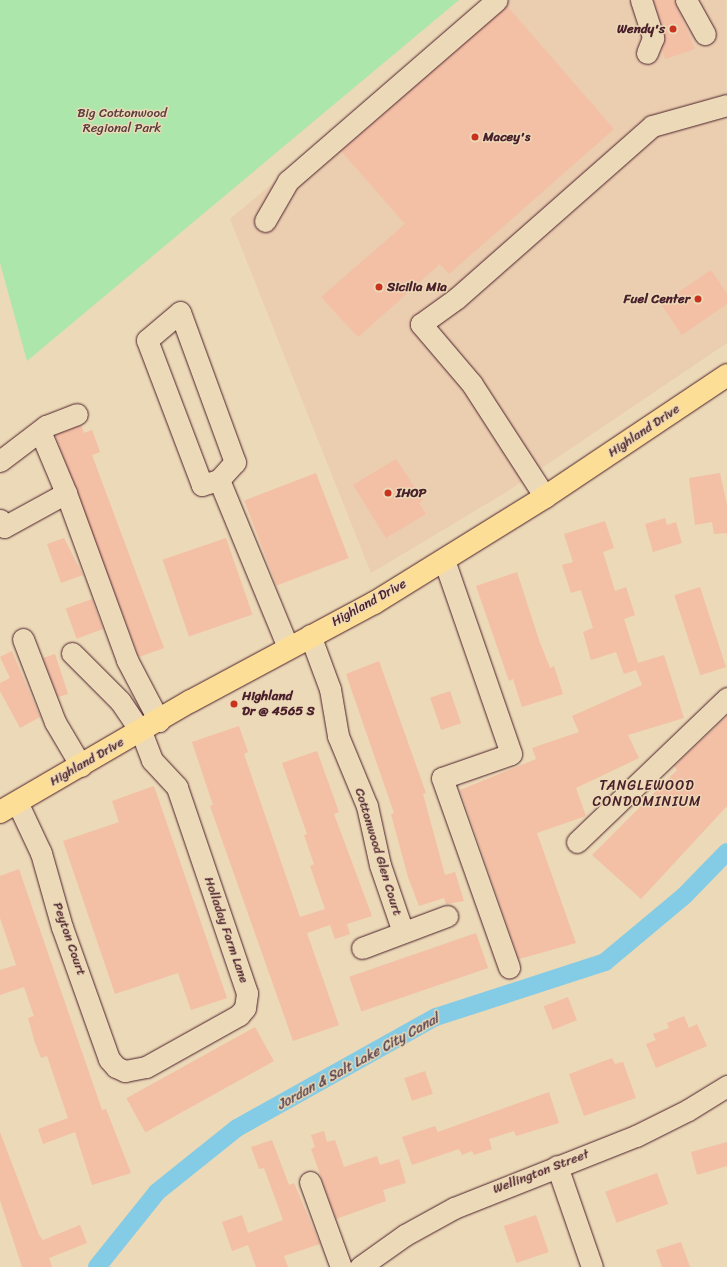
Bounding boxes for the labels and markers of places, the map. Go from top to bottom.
place label: Wendy's [617,21,665,37]
marker: Wendy's [668,24,678,34]
place label: Macey's [483,129,530,145]
marker: Macey's [470,132,480,142]
place label: Sicilia Mia [387,279,447,295]
marker: Sicilia Mia [374,282,384,292]
place label: Fuel Center [623,291,690,307]
marker: Fuel Center [693,294,703,304]
place label: IHOP [396,485,426,501]
marker: IHOP [383,488,393,498]
place label: Highland Dr @ 4565 S [242,689,315,720]
marker: Highland Dr @ 4565 S [229,699,239,709]

